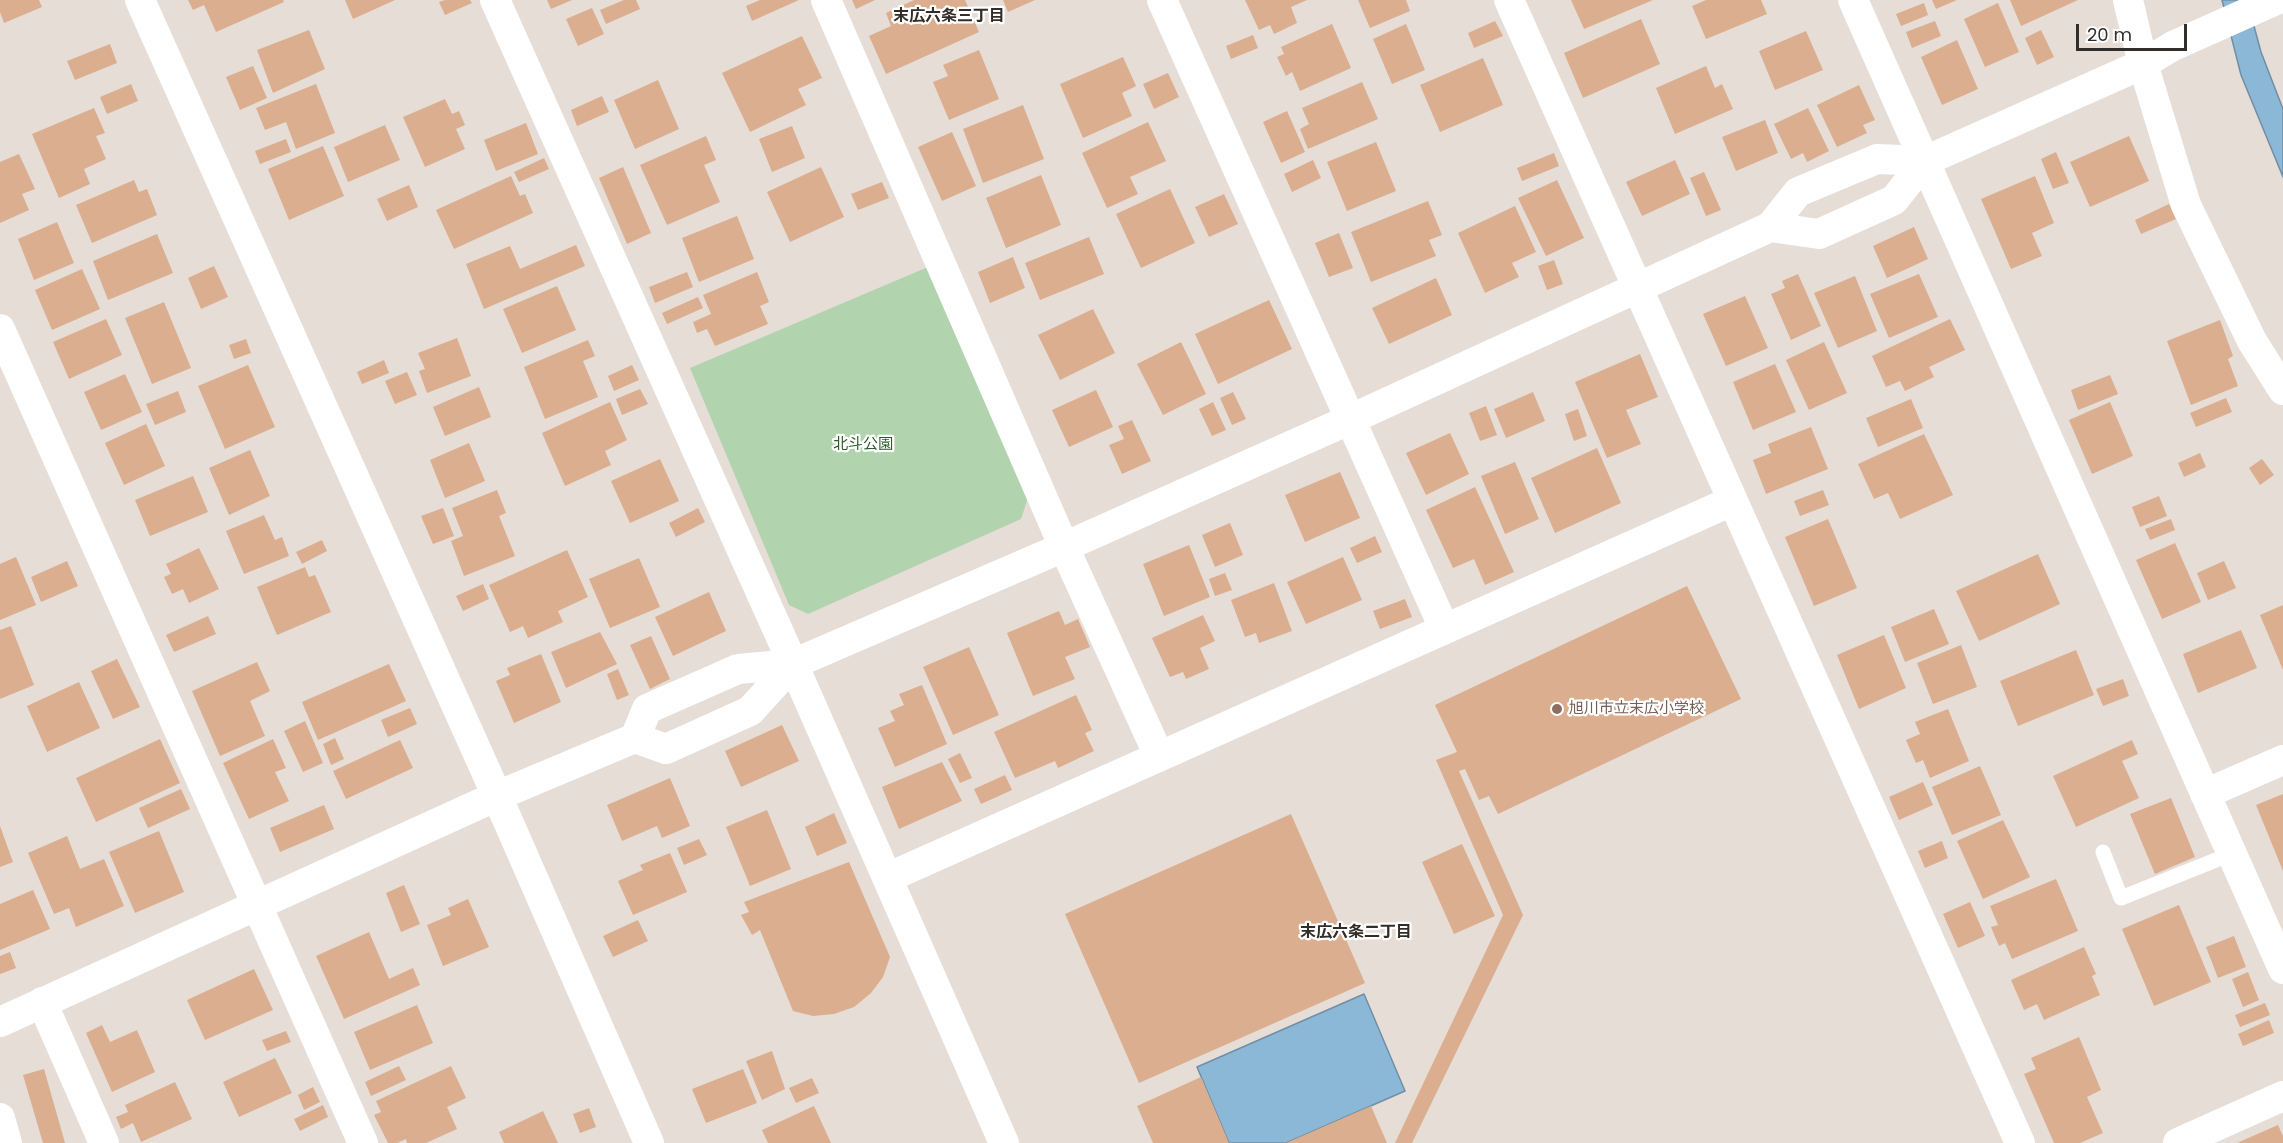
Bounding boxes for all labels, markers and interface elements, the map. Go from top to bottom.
district label: 末広六条三丁目 [893,7,1005,27]
scale bar [2079,12,2190,50]
text: 20 m [2087,22,2132,47]
park label: 北斗公園 [833,436,893,454]
place label: 旭川市立末広小学校 [1569,700,1704,718]
marker: 旭川市立末広小学校 [1550,702,1564,716]
district label: 末広六条二丁目 [1300,923,1412,943]

